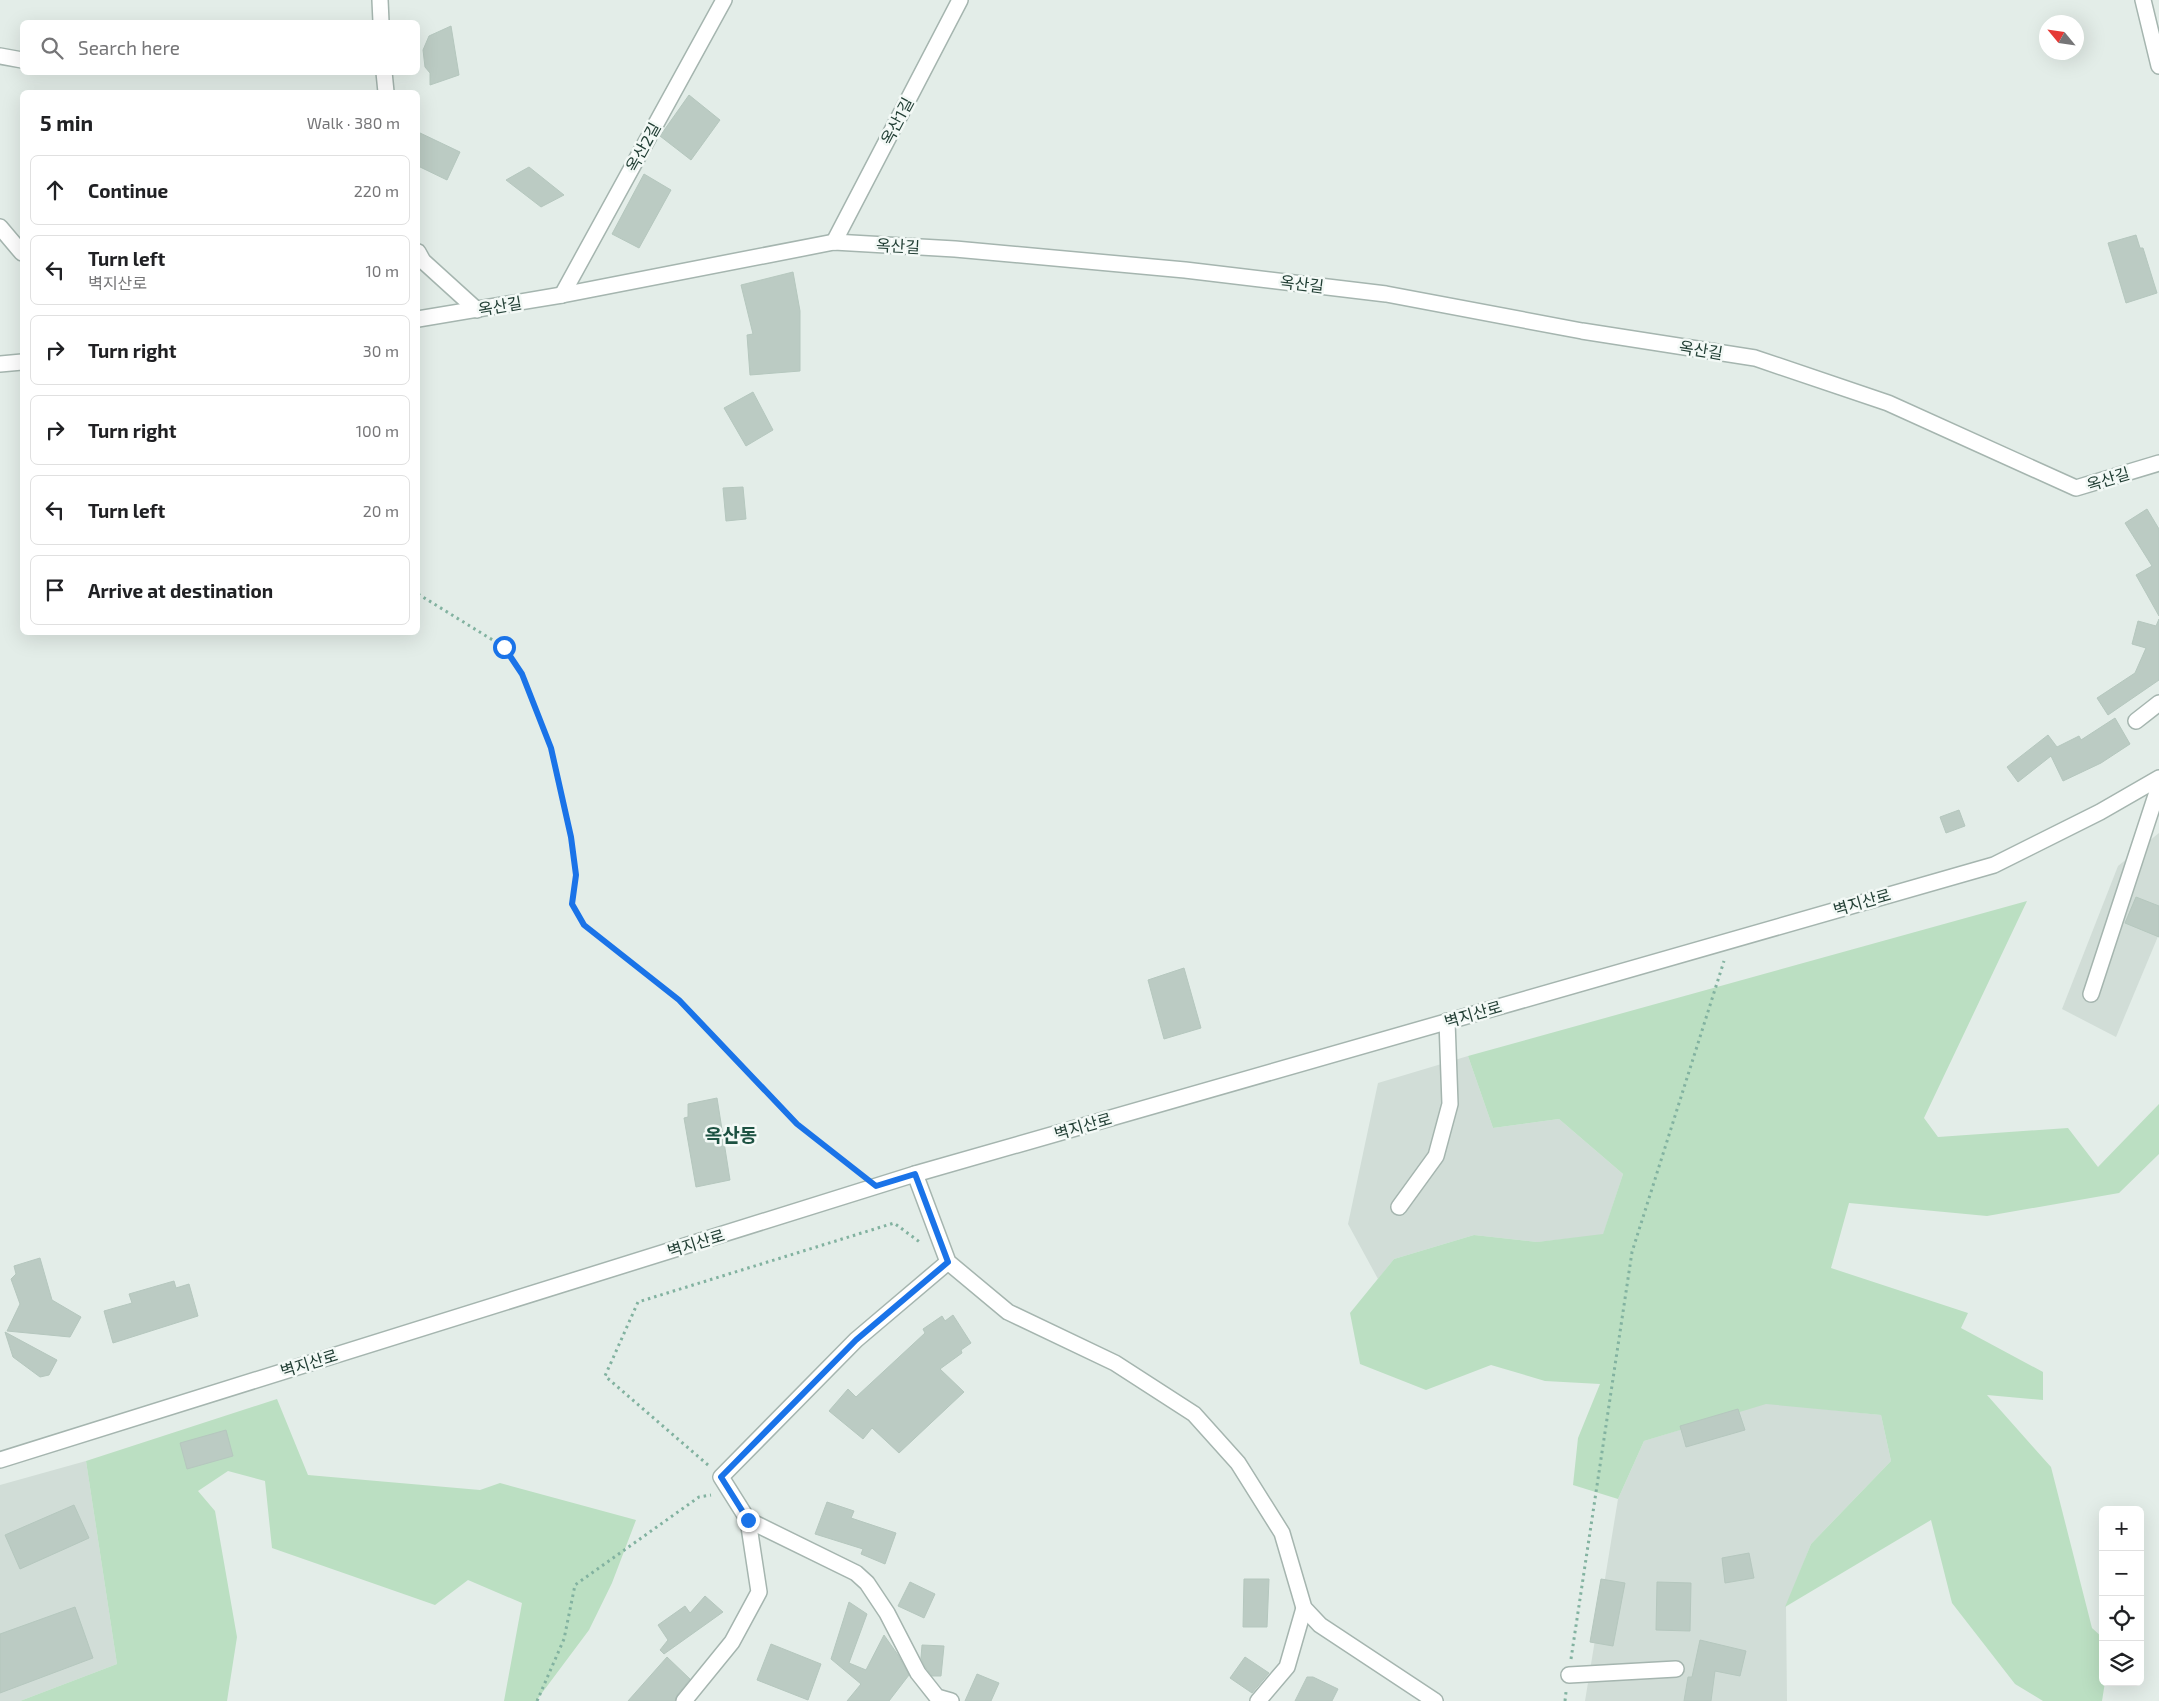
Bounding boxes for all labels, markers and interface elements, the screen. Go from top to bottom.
north arrow [2039,15,2084,60]
search box [20,20,420,75]
icon: search [38,34,66,62]
text: Search here [78,36,180,59]
street label: 옥산1길 [876,94,917,148]
text: 5 min [40,110,93,135]
text: Walk · 380 m [307,113,400,132]
street label: 옥산2길 [621,119,664,175]
icon: ahead [41,176,69,204]
text: Continue [88,179,168,202]
text: 220 m [354,181,399,200]
street label: 옥산길 [875,235,921,256]
text: Turn left [88,247,165,270]
icon: left [41,256,69,284]
text: 10 m [365,261,399,280]
street label: 옥산길 [1279,271,1325,296]
text: 벽지산로 [88,273,147,292]
street label: 옥산길 [477,292,523,319]
icon: right [41,336,69,364]
street label: 옥산길 [1678,337,1724,362]
text: Turn right [88,339,176,362]
text: 30 m [363,341,399,360]
icon: right [41,416,69,444]
text: Turn right [88,419,176,442]
text: 100 m [356,421,399,440]
street label: 옥산길 [2084,463,2132,494]
icon: left [41,496,69,524]
text: Turn left [88,499,165,522]
text: 20 m [363,501,399,520]
icon: arrive [41,576,69,604]
text: Arrive at destination [88,579,273,602]
route start [493,636,516,659]
street label: 벽지산로 [1831,884,1893,919]
street label: 벽지산로 [1442,996,1504,1031]
street label: 벽지산로 [1052,1108,1114,1143]
district label: 옥산동 [705,1123,757,1146]
street label: 벽지산로 [665,1225,727,1260]
street label: 벽지산로 [278,1345,340,1380]
map controls [2099,1506,2144,1686]
button: + [2099,1506,2144,1551]
route end [737,1509,760,1532]
button: − [2099,1551,2144,1596]
button: locate [2099,1596,2144,1641]
button: layers [2099,1641,2144,1686]

